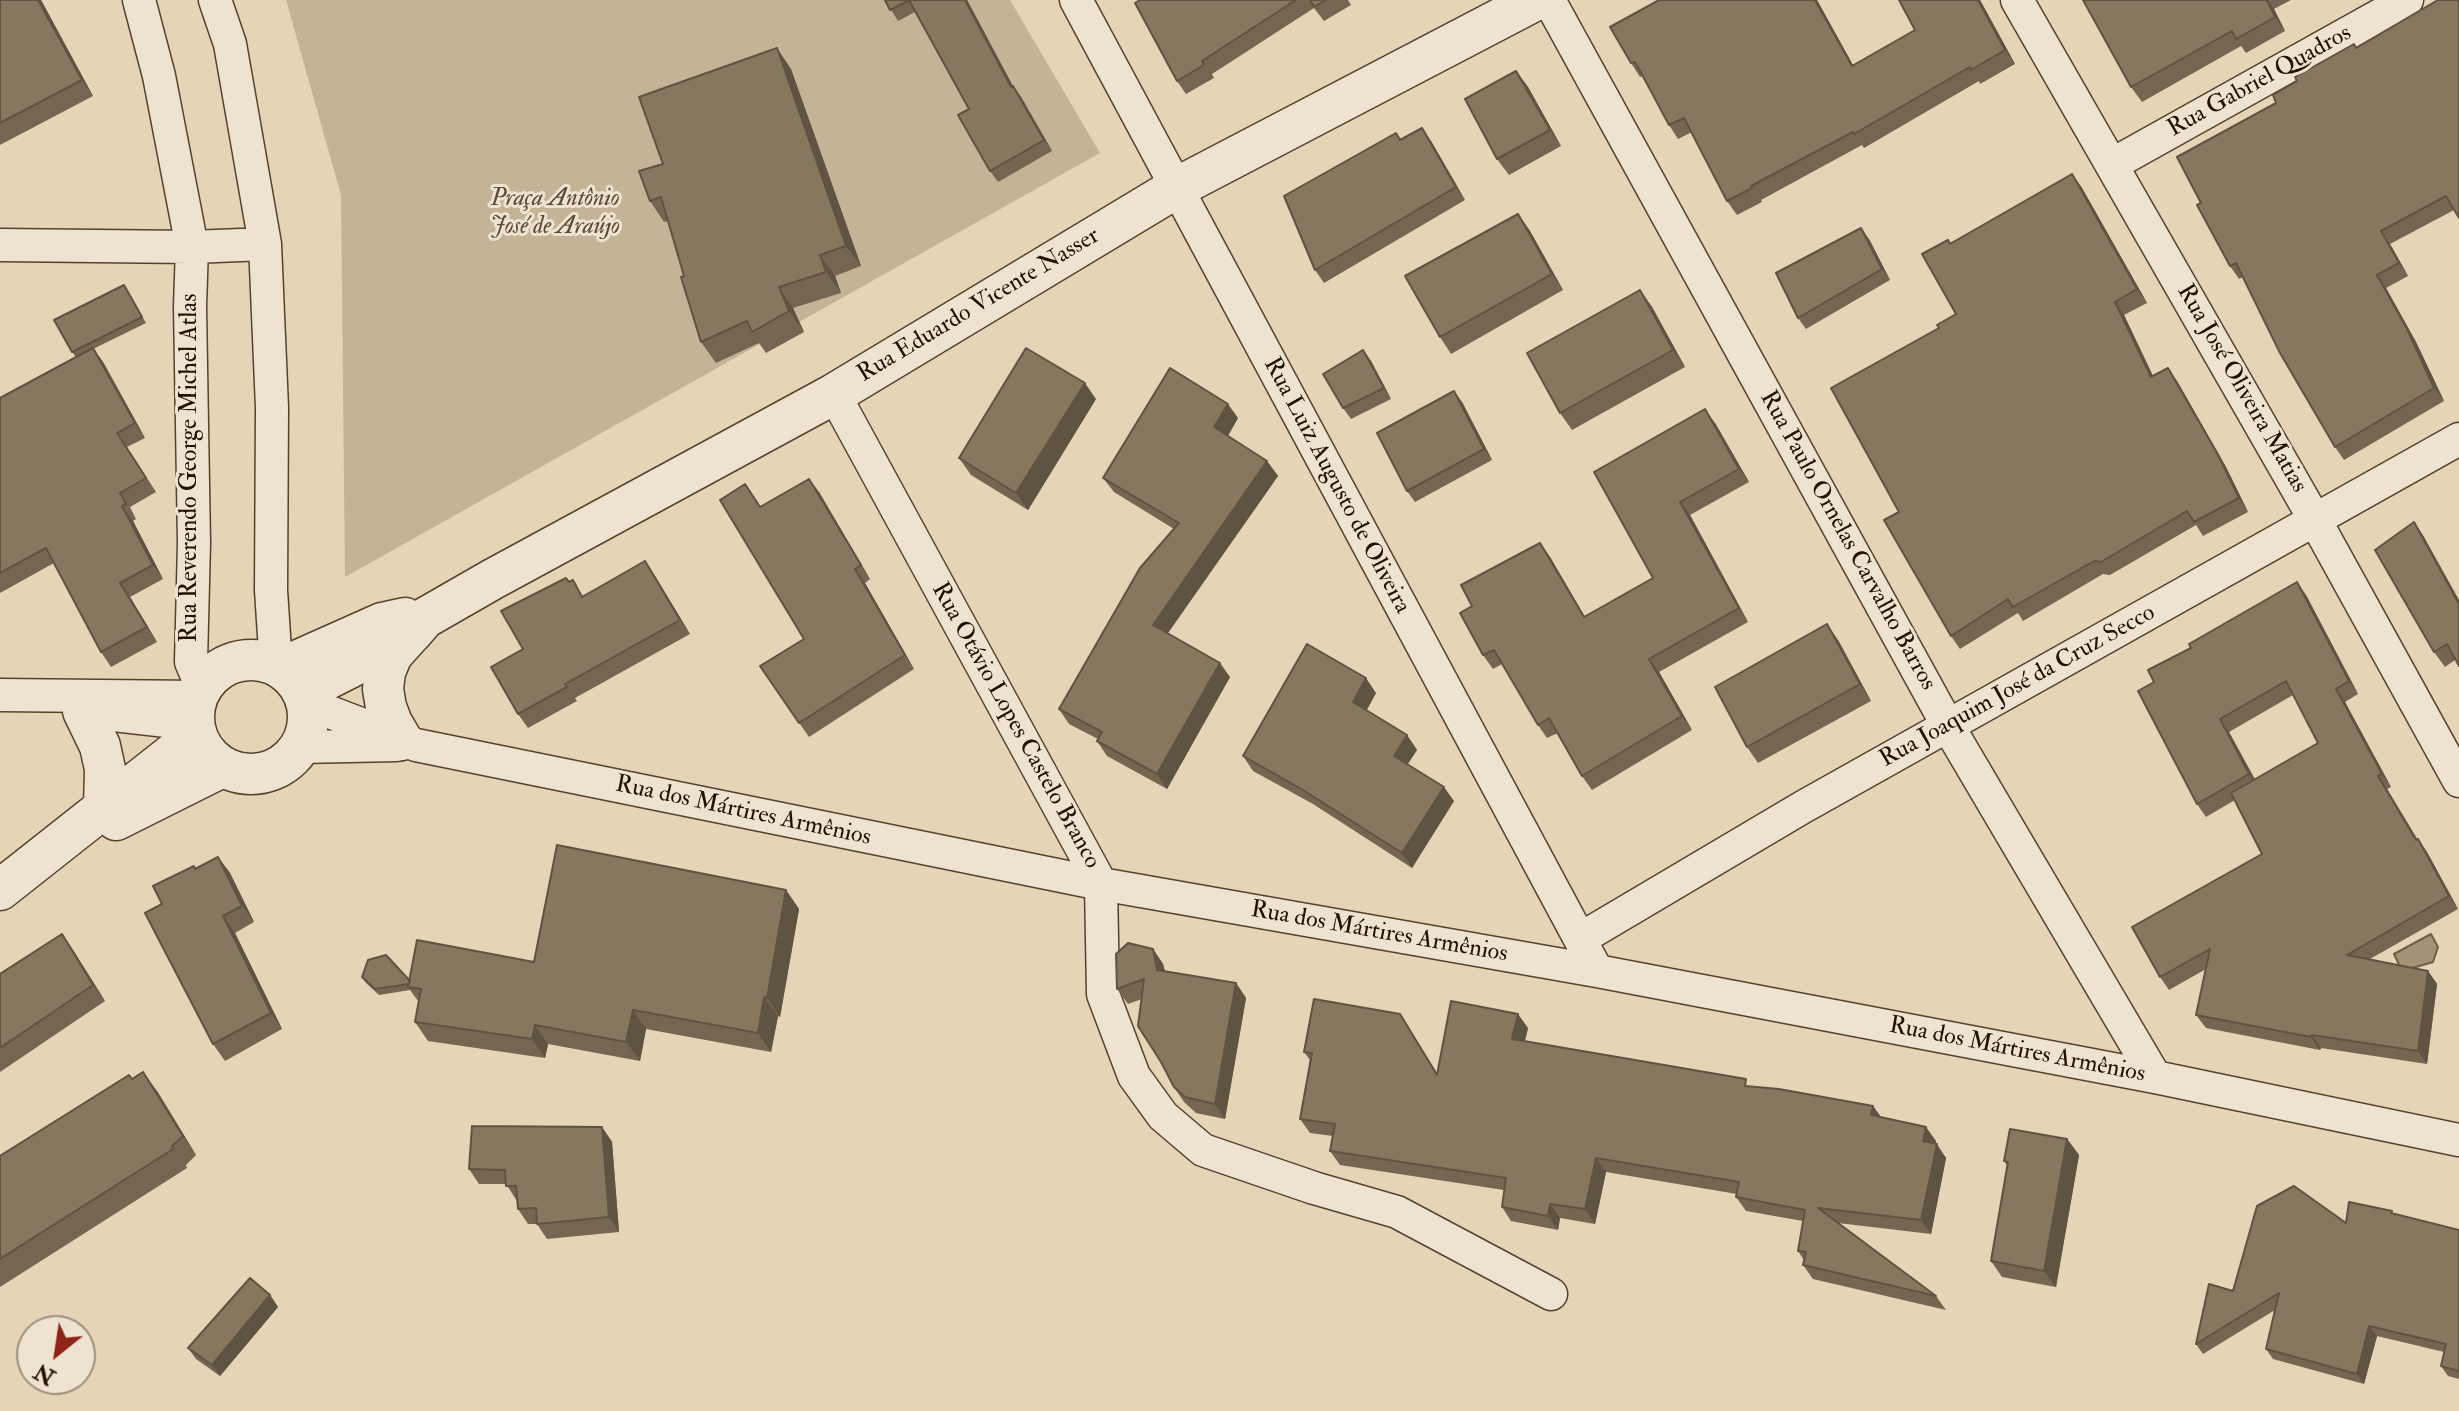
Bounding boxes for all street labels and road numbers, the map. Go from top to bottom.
street label: Rua Gabriel Quadros [2163,20,2357,144]
street label: Rua Eduardo Vicente Nasser [853,222,1105,390]
street label: Rua José Oliveira Matias [2170,280,2312,498]
street label: Rua Reverendo George Michel Atlas [177,294,205,642]
street label: Rua Luiz Augusto de Oliveira [1256,353,1416,619]
street label: Rua Paulo Ornelas Carvalho Barros [1752,386,1942,696]
street label: Rua Otávio Lopes Castelo Branco [924,578,1106,874]
street label: Rua Joaquim José da Cruz Secco [1875,599,2161,775]
street label: Rua dos Mártires Armênios [613,771,873,853]
street label: Rua dos Mártires Armênios [1248,896,1510,970]
street label: Rua dos Mártires Armênios [1886,1012,2148,1090]

